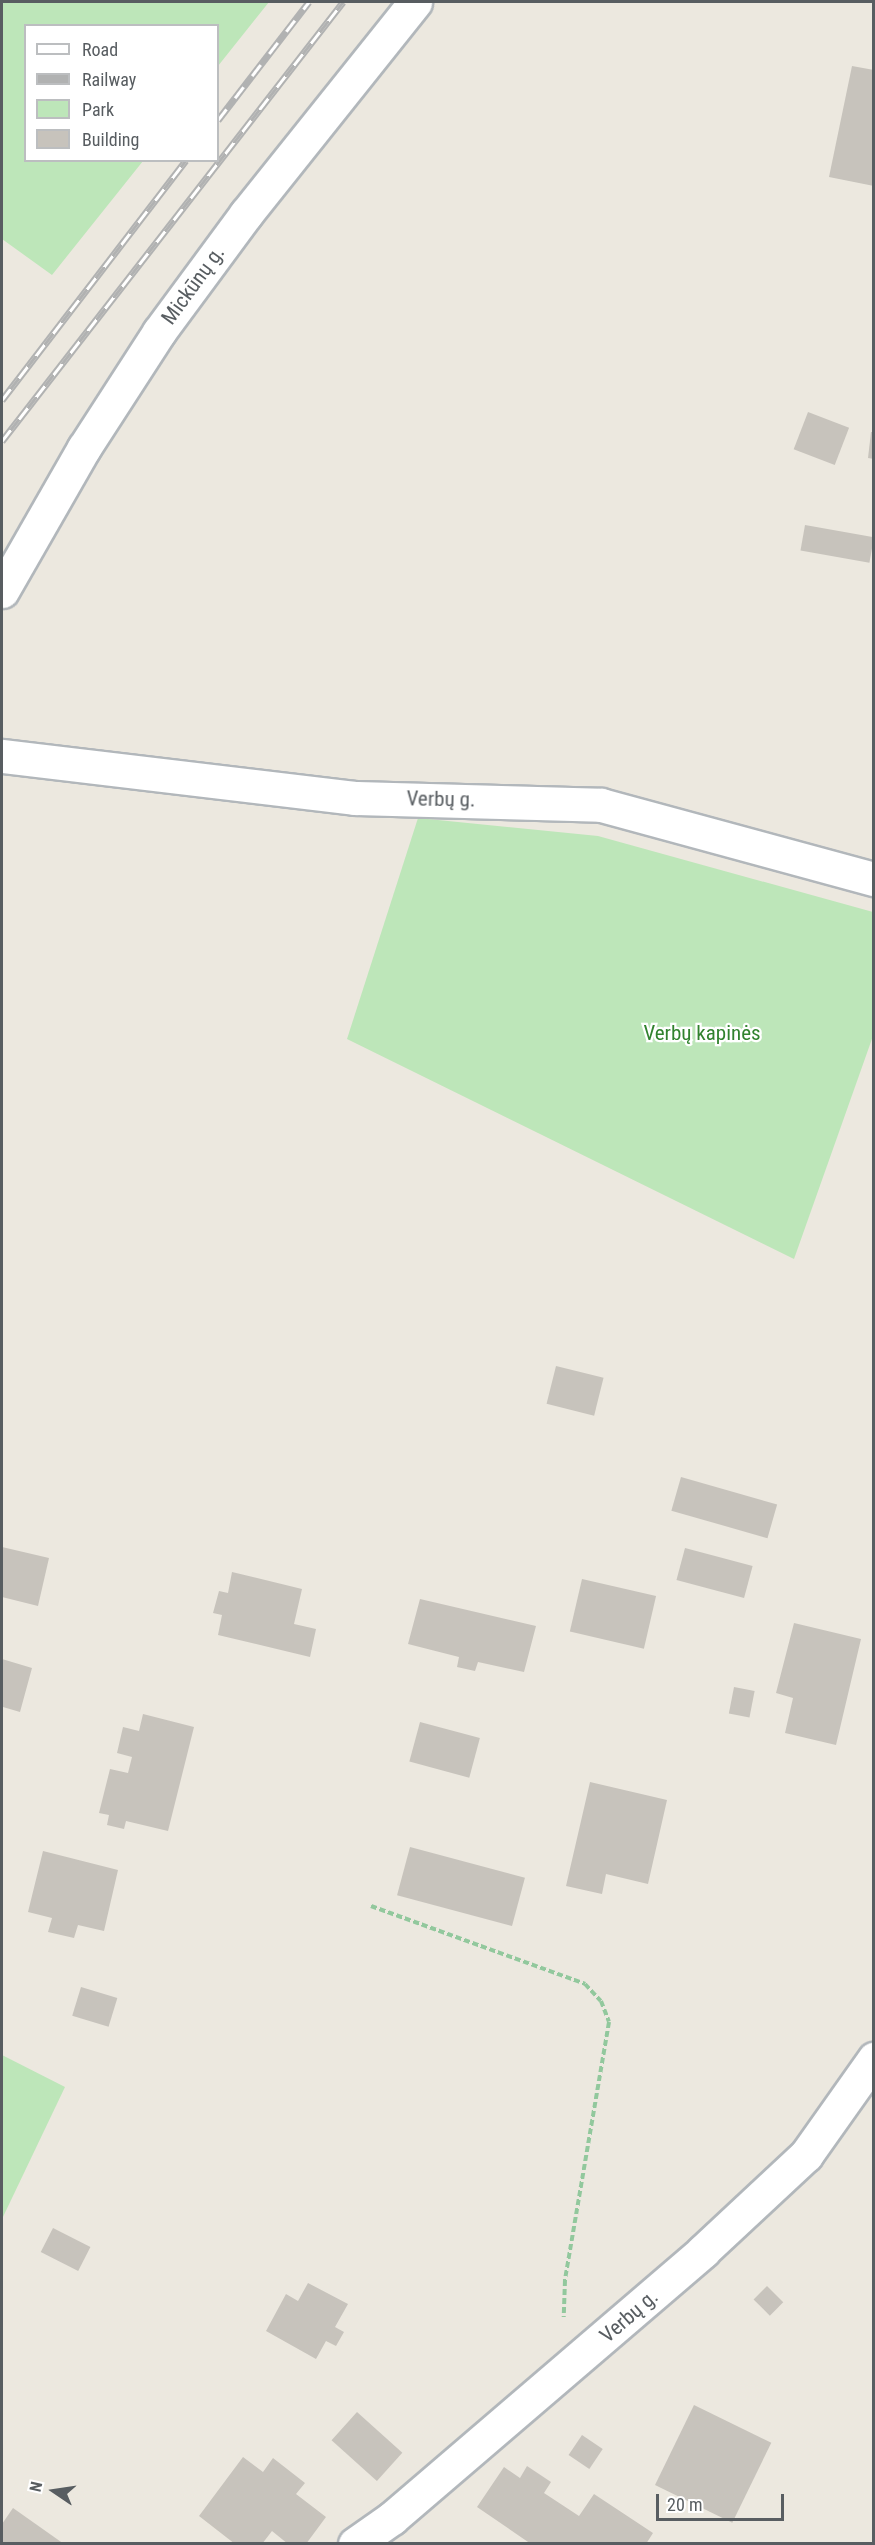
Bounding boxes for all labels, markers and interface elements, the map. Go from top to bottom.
legend [24,24,219,162]
text: Road [82,39,118,60]
text: Railway [82,69,136,90]
text: Park [82,99,114,120]
text: Building [82,129,139,150]
street label: Mickūnų g. [156,241,230,329]
street label: Verbų g. [406,786,476,812]
park label: Verbų kapinės [643,1020,761,1046]
street label: Verbų g. [595,2284,663,2348]
north arrow [24,2461,84,2521]
text: N [26,2480,46,2494]
scale bar [659,2482,786,2520]
text: 20 m [667,2494,702,2515]

